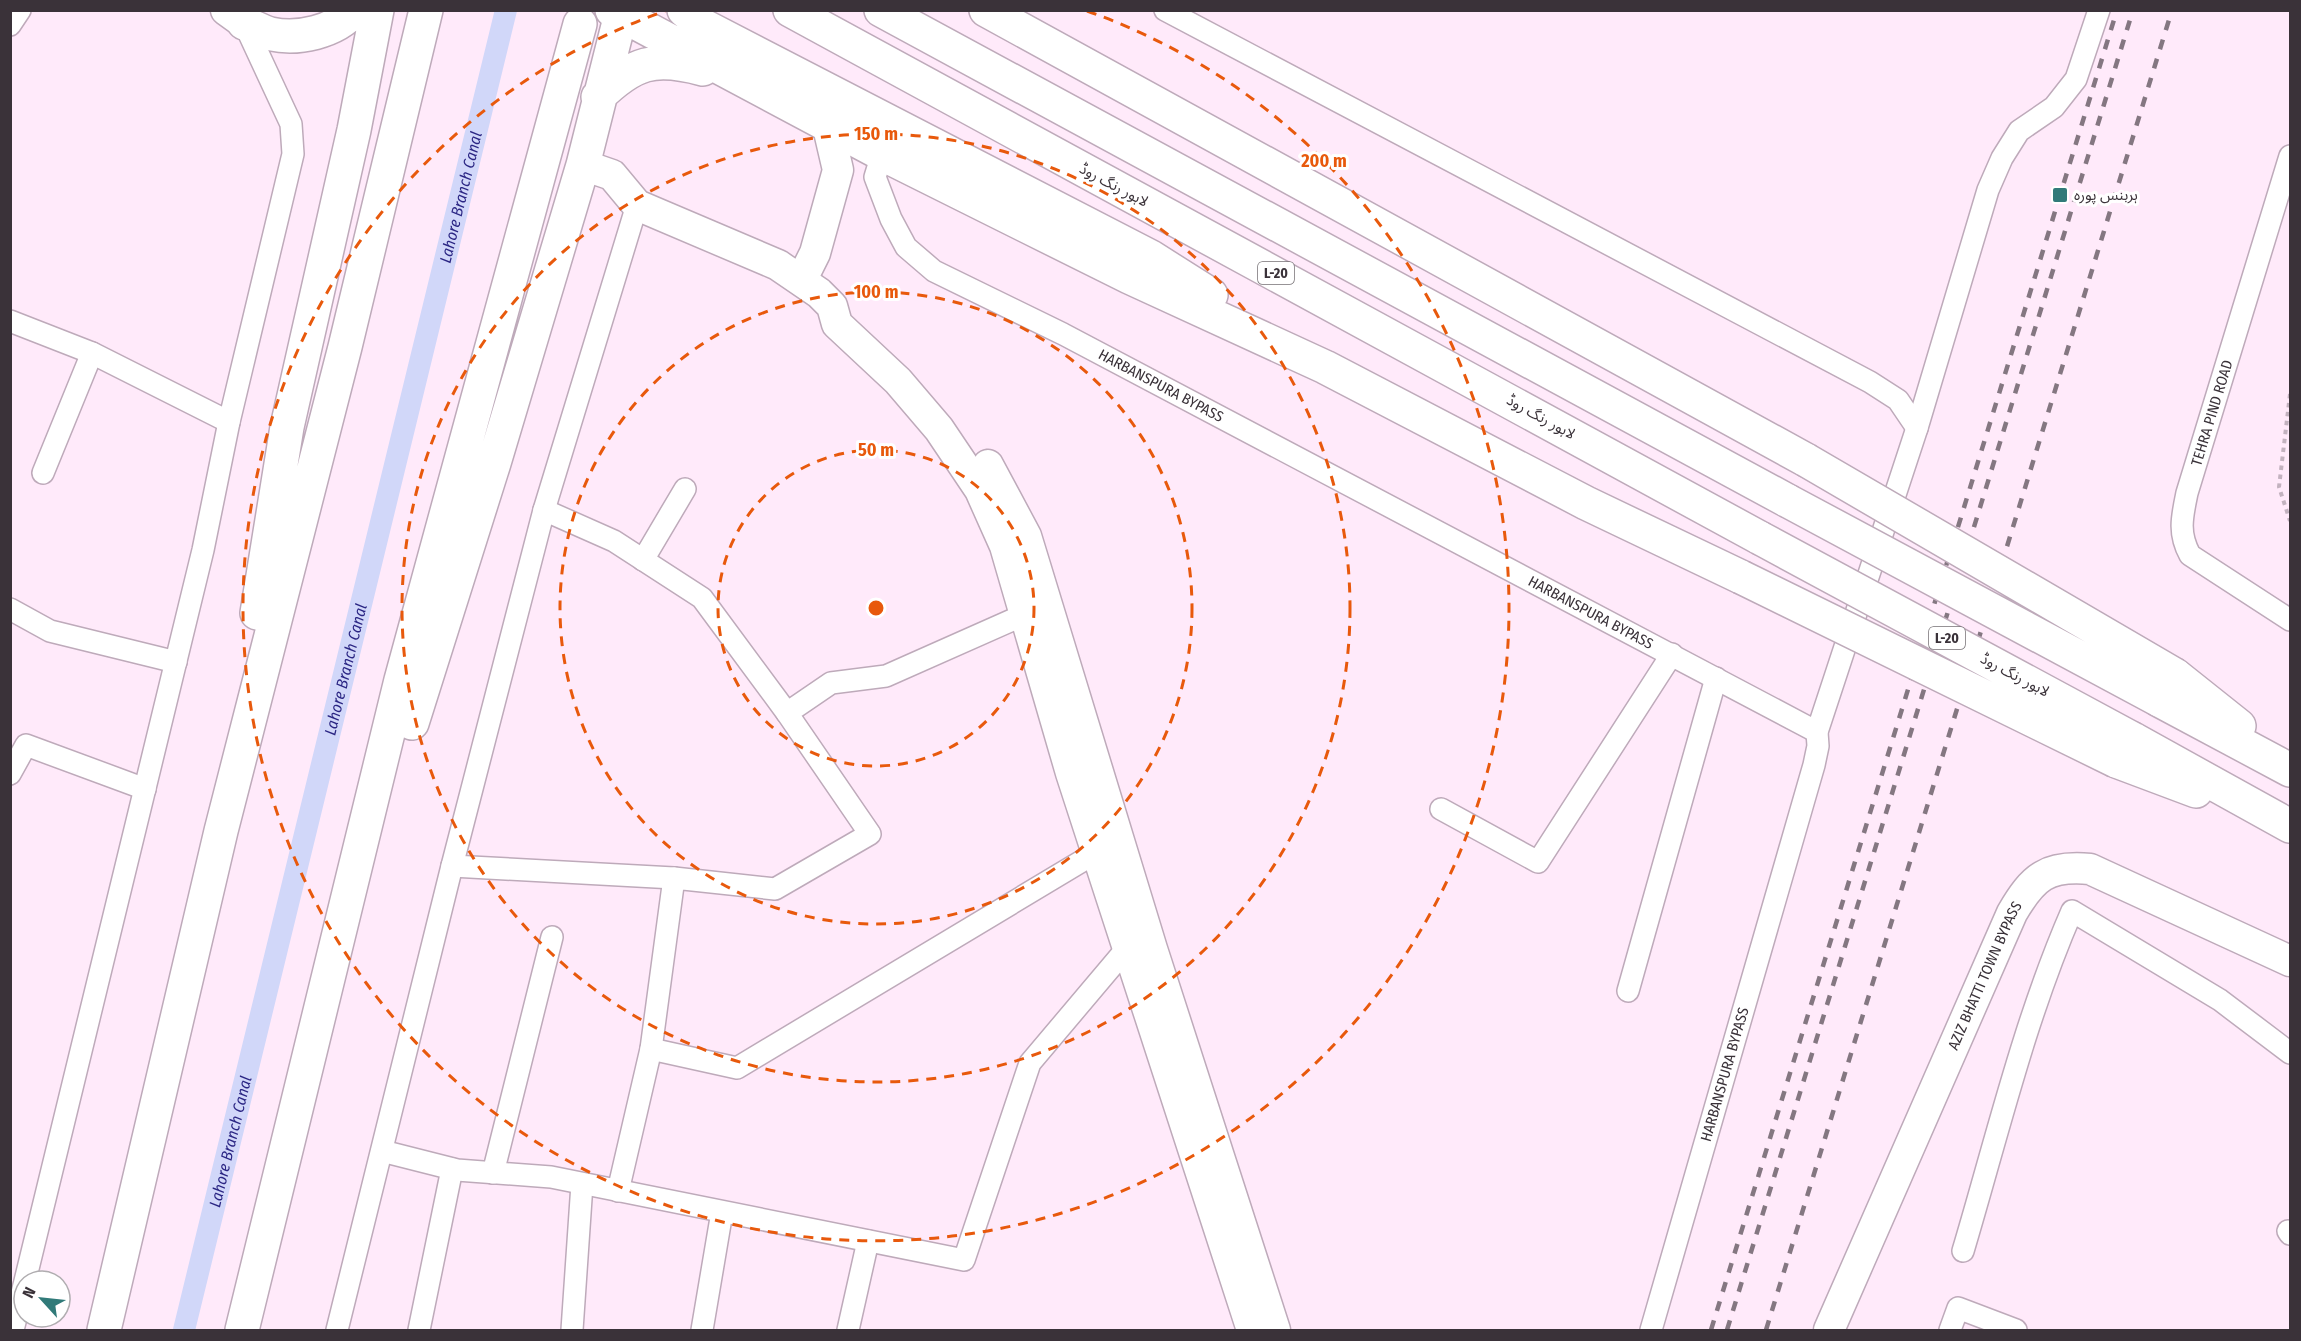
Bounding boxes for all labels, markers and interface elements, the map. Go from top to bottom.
text: 150 m [854,123,898,145]
water label: Lahore Branch Canal [435,130,486,265]
text: 200 m [1300,150,1347,172]
street label: لاہور رنگ روڈ [1076,159,1152,211]
marker: ہربنس پورہ [2051,186,2069,204]
place label: ہربنس پورہ [2074,186,2138,205]
road number: L-20 [1258,262,1294,284]
text: 100 m [854,281,898,303]
street label: HARBANSPURA BYPASS [1095,345,1227,426]
street label: TEHRA PIND ROAD [2187,358,2237,468]
street label: لاہور رنگ روڈ [1504,391,1578,443]
text: 50 m [858,439,894,461]
street label: HARBANSPURA BYPASS [1525,572,1656,653]
centre of rings [866,598,886,618]
water label: Lahore Branch Canal [320,602,370,737]
road number: L-20 [1929,627,1965,649]
street label: لاہور رنگ روڈ [1977,649,2053,701]
street label: AZIZ BHATTI TOWN BYPASS [1944,898,2026,1053]
street label: HARBANSPURA BYPASS [1697,1005,1753,1144]
water label: Lahore Branch Canal [205,1074,255,1209]
north arrow [12,1269,72,1329]
text: N [18,1284,40,1301]

